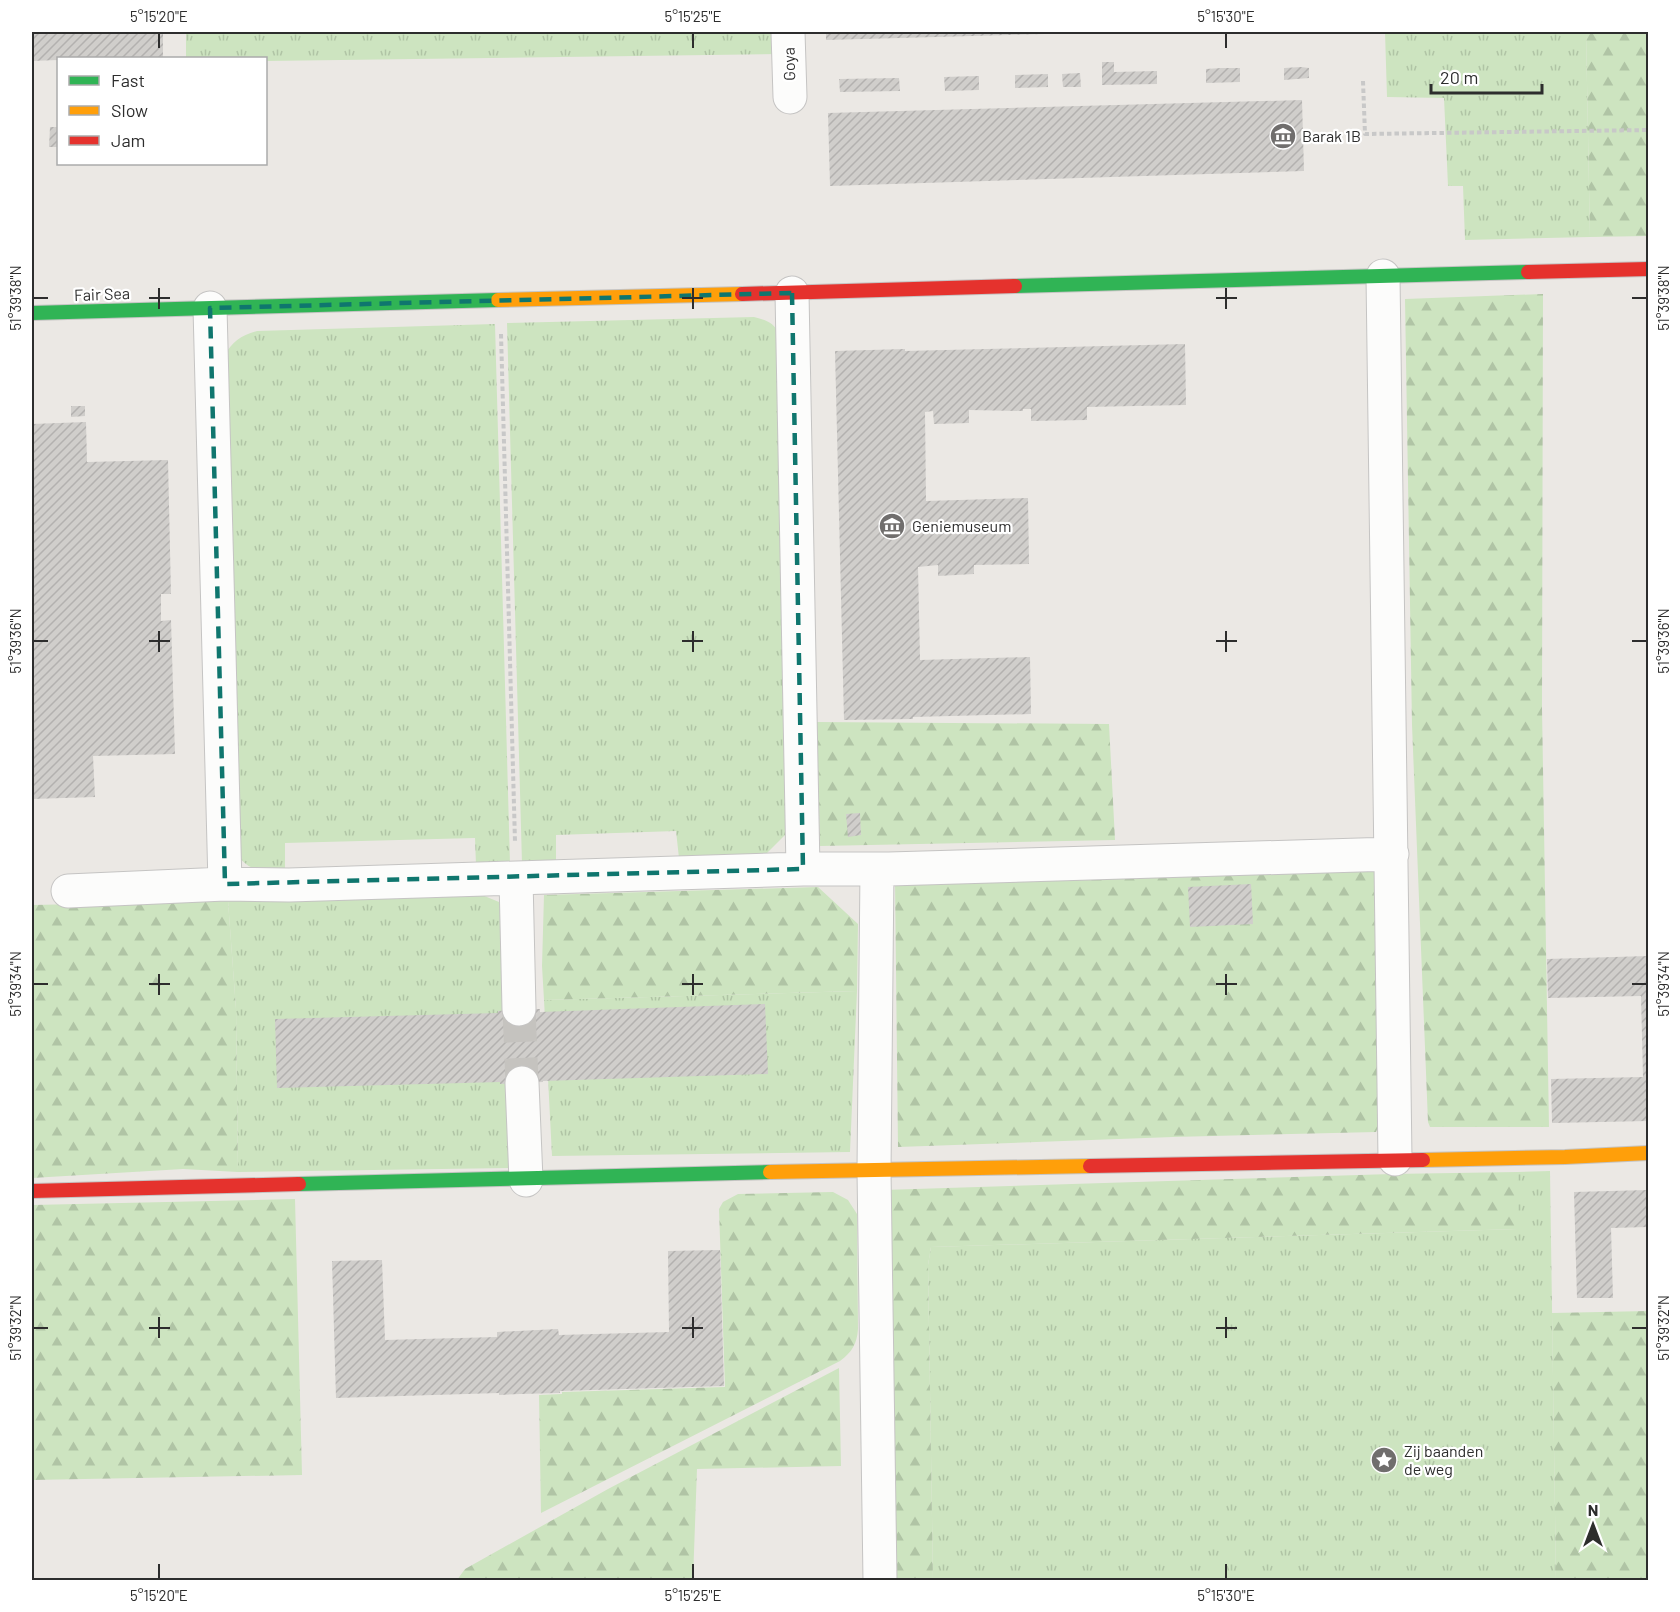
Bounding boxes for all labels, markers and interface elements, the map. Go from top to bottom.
text: 5°15'20"E [130,7,188,25]
text: 5°15'25"E [664,7,722,25]
text: 5°15'30"E [1197,7,1255,25]
street label: Goya [779,47,798,81]
legend [57,57,267,165]
scale bar [1431,57,1542,95]
text: 20 m [1440,66,1478,88]
text: Fast [111,69,145,91]
text: Slow [111,99,148,121]
museum icon: Barak 1B [1268,121,1298,151]
place label: Barak 1B [1302,126,1361,145]
text: Jam [111,129,145,151]
text: 51°39'38"N [6,265,24,331]
text: 51°39'38"N [1654,265,1672,331]
street label: Fair Sea [74,283,130,304]
museum icon: Geniemuseum [877,511,907,541]
place label: Geniemuseum [912,516,1011,535]
text: 51°39'36"N [6,608,24,674]
text: 51°39'36"N [1654,608,1672,674]
text: 51°39'34"N [6,951,24,1017]
text: 51°39'34"N [1654,951,1672,1017]
text: 51°39'32"N [6,1295,24,1361]
text: 51°39'32"N [1654,1295,1672,1361]
place label: Zij baanden de weg [1404,1441,1483,1478]
place icon: Zij baanden de weg [1369,1445,1399,1475]
north arrow [1563,1495,1623,1555]
text: N [1588,1500,1598,1519]
text: 5°15'20"E [130,1586,188,1604]
text: 5°15'25"E [664,1586,722,1604]
text: 5°15'30"E [1197,1586,1255,1604]

